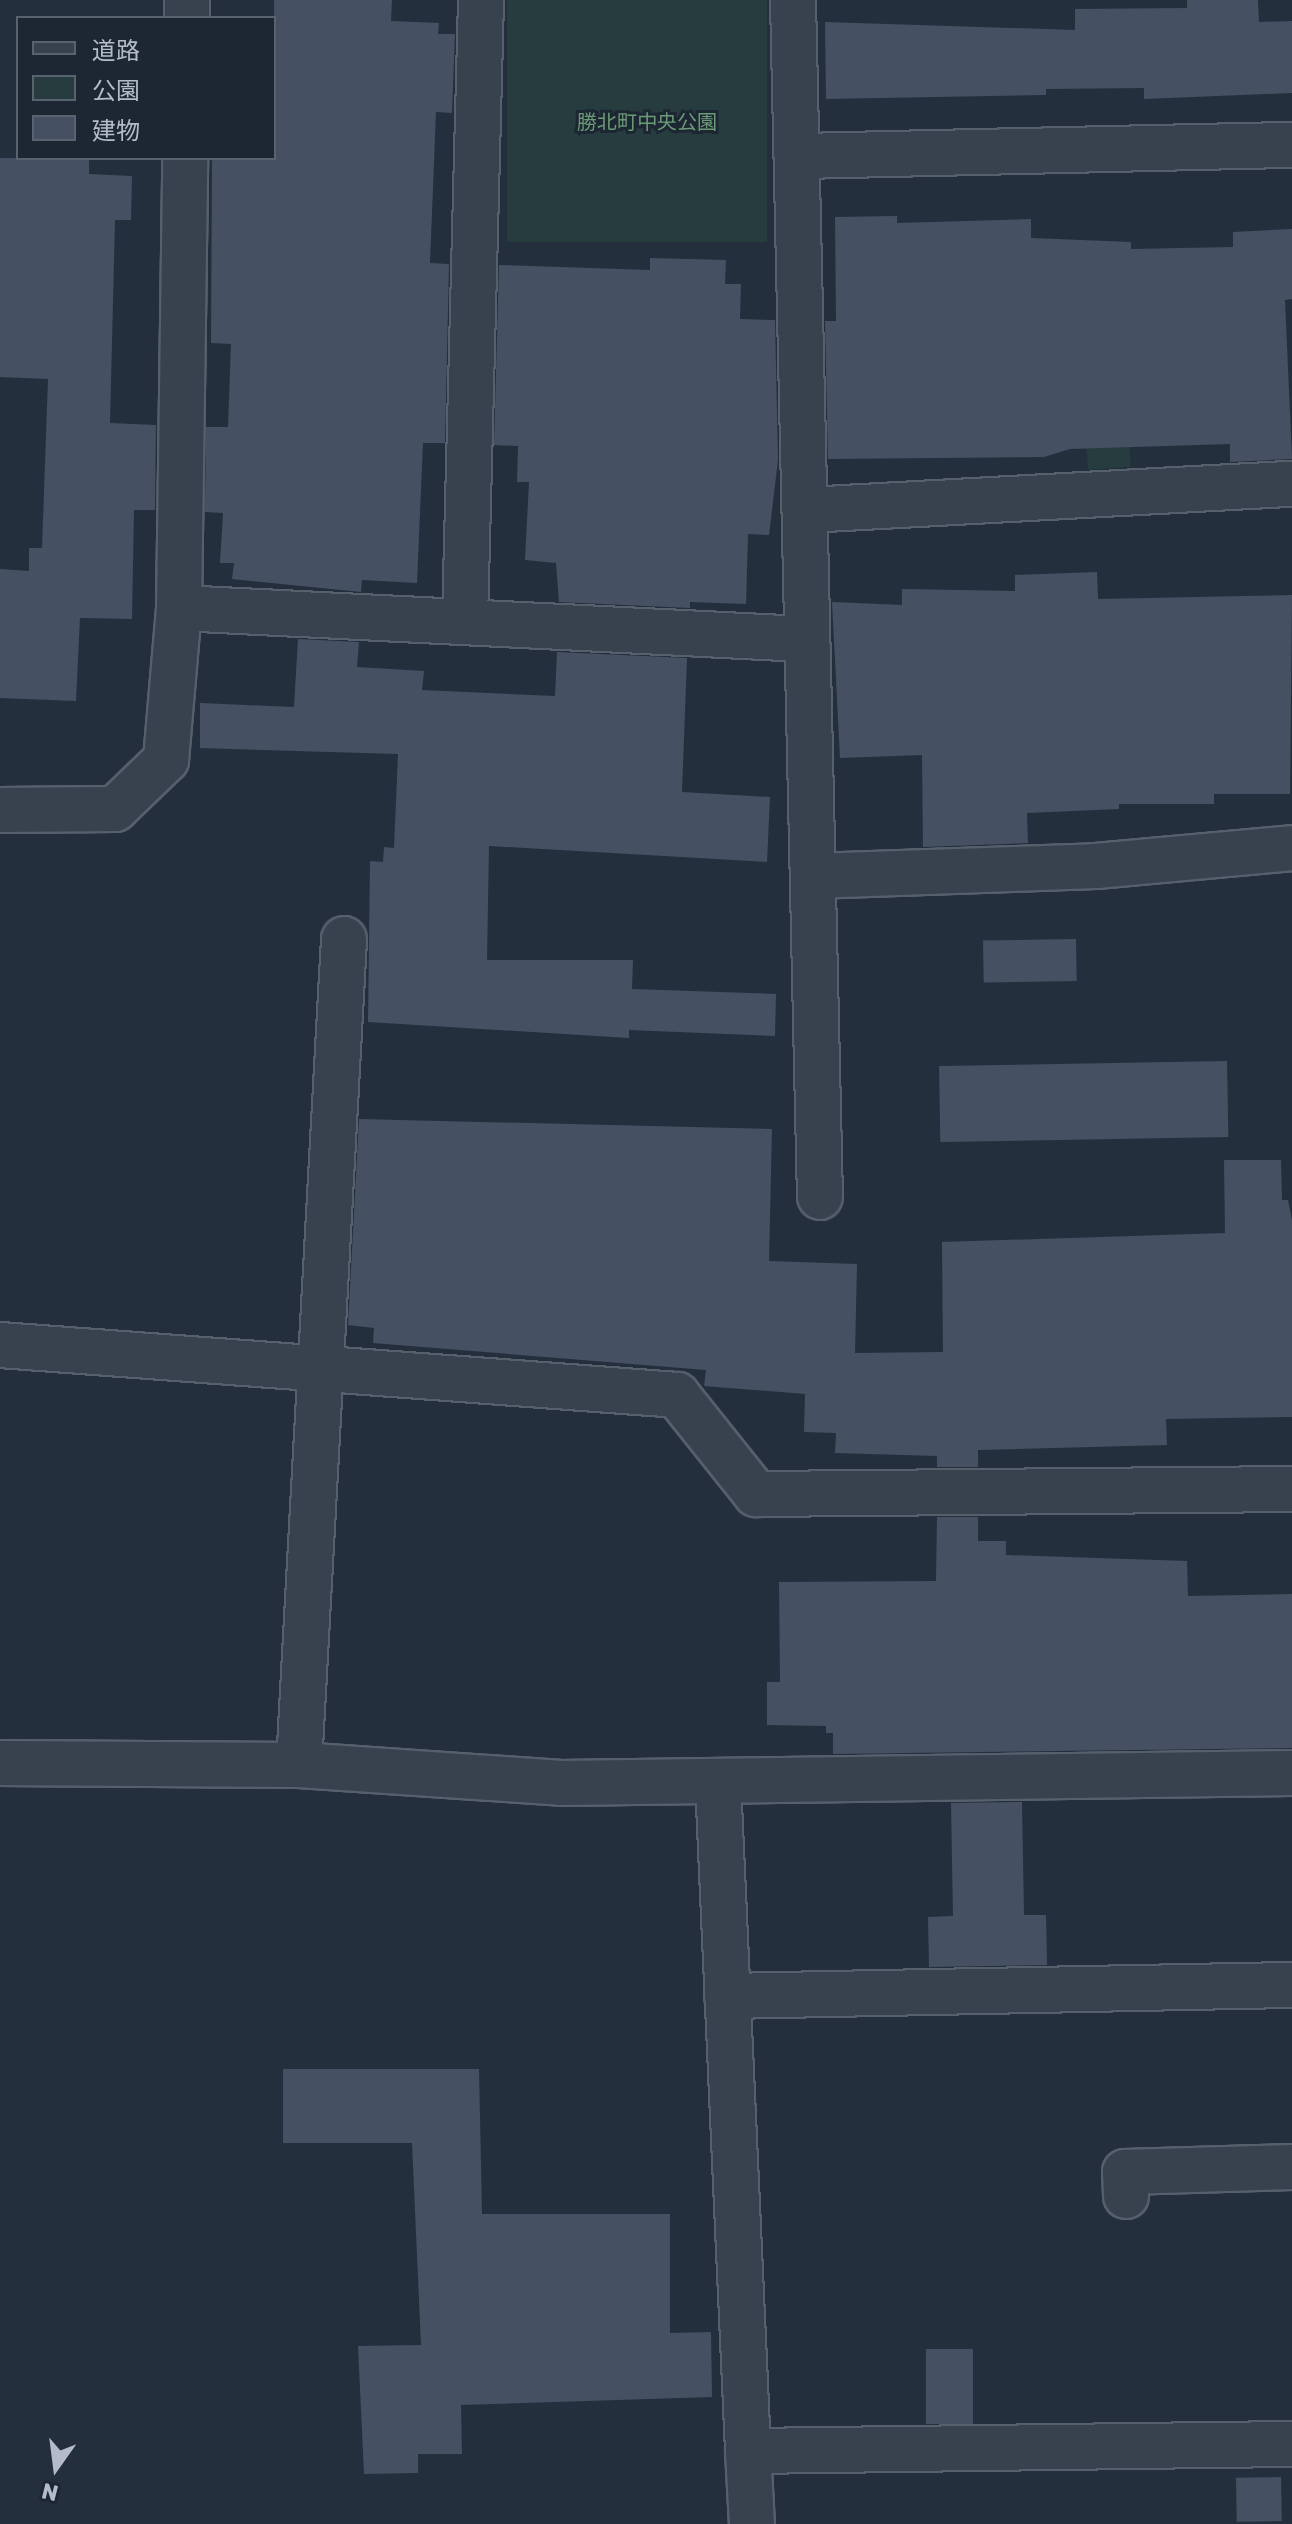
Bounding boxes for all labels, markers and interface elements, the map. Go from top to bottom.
legend [16,16,276,160]
text: 道路 [92,37,140,65]
text: 公園 [92,77,140,105]
park label: 勝北町中央公園 [577,110,717,134]
text: 建物 [92,117,140,145]
north arrow [16,2428,96,2508]
text: N [39,2477,61,2507]

